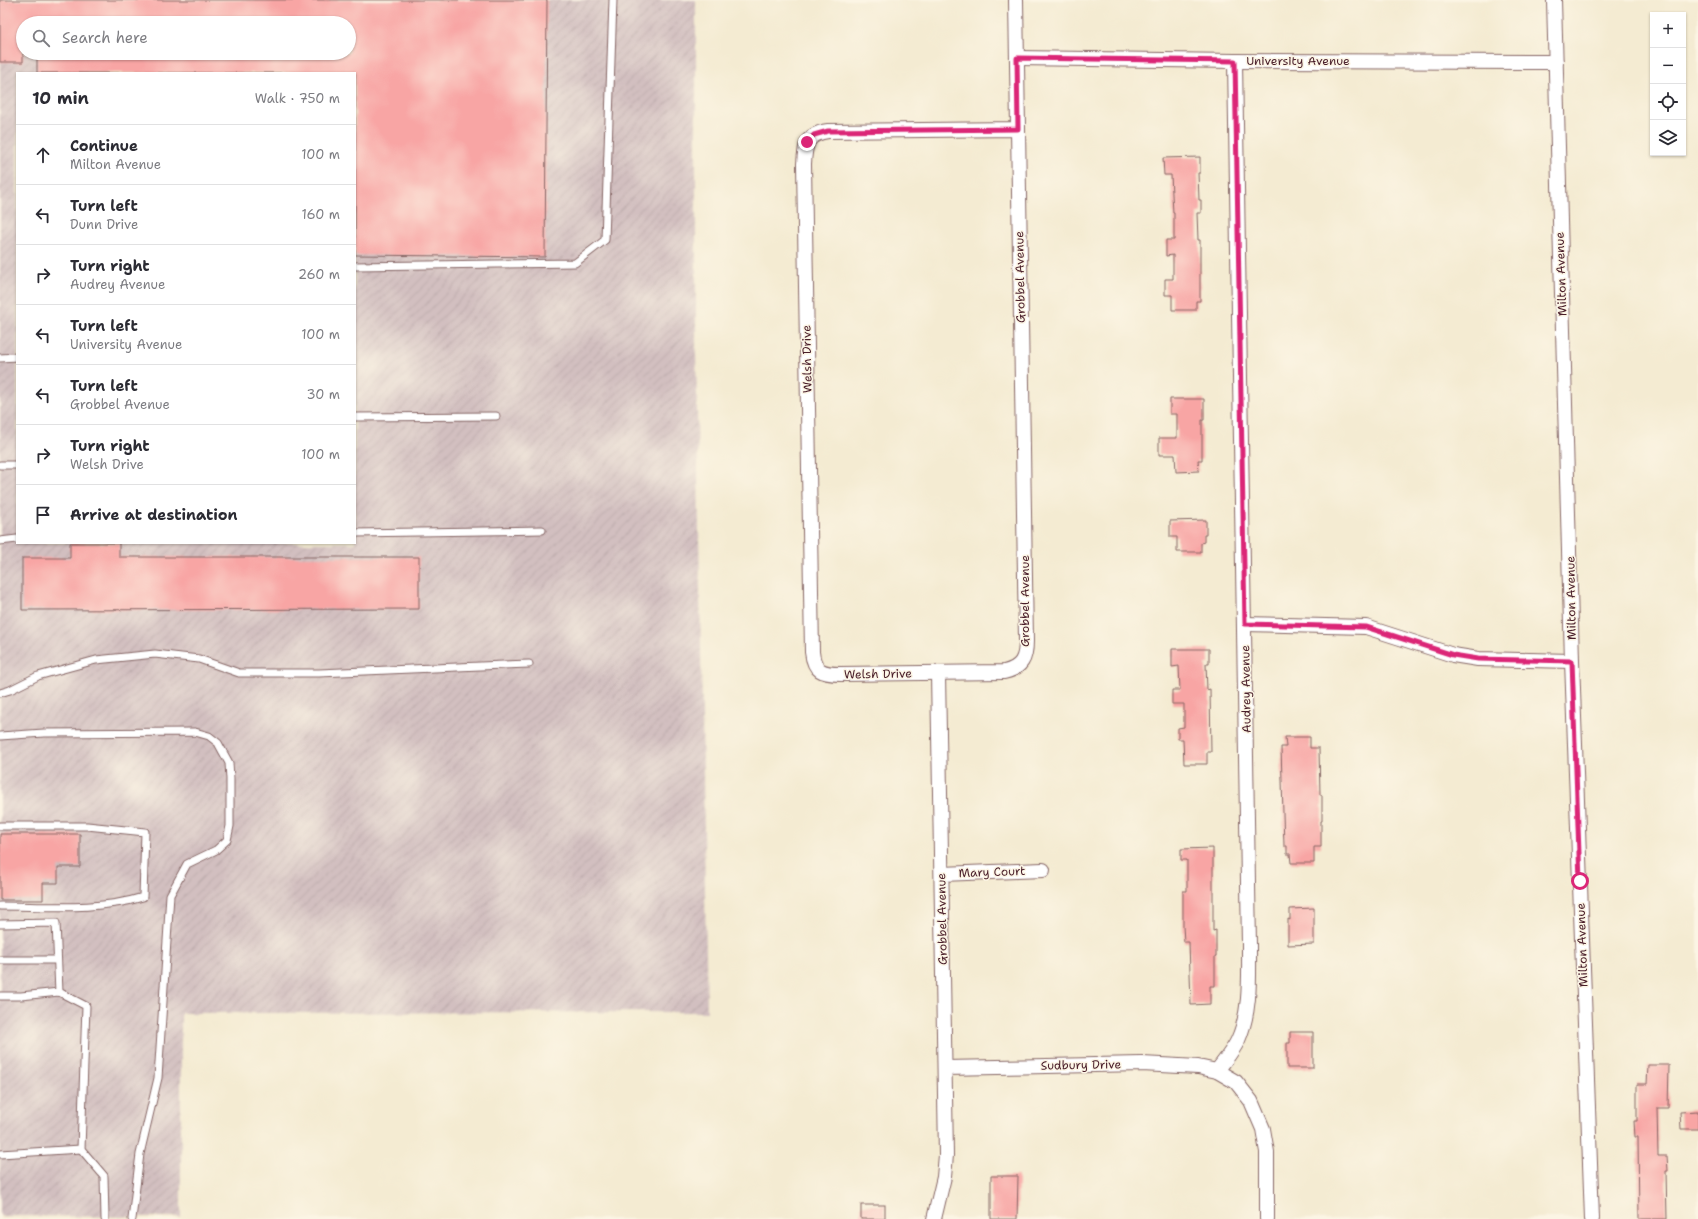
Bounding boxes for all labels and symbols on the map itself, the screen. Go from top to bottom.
street label: University Avenue [1246,53,1350,69]
route end [798,133,816,151]
street label: Grobbel Avenue [1011,231,1029,323]
street label: Milton Avenue [1552,231,1570,316]
street label: Welsh Drive [798,325,816,393]
street label: Grobbel Avenue [1017,555,1033,647]
street label: Milton Avenue [1562,556,1580,640]
street label: Audrey Avenue [1237,645,1255,733]
street label: Welsh Drive [844,665,912,683]
street label: Mary Court [958,863,1026,881]
route start [1571,872,1589,890]
street label: Grobbel Avenue [933,873,951,965]
street label: Milton Avenue [1573,902,1591,987]
street label: Sudbury Drive [1041,1056,1122,1074]

